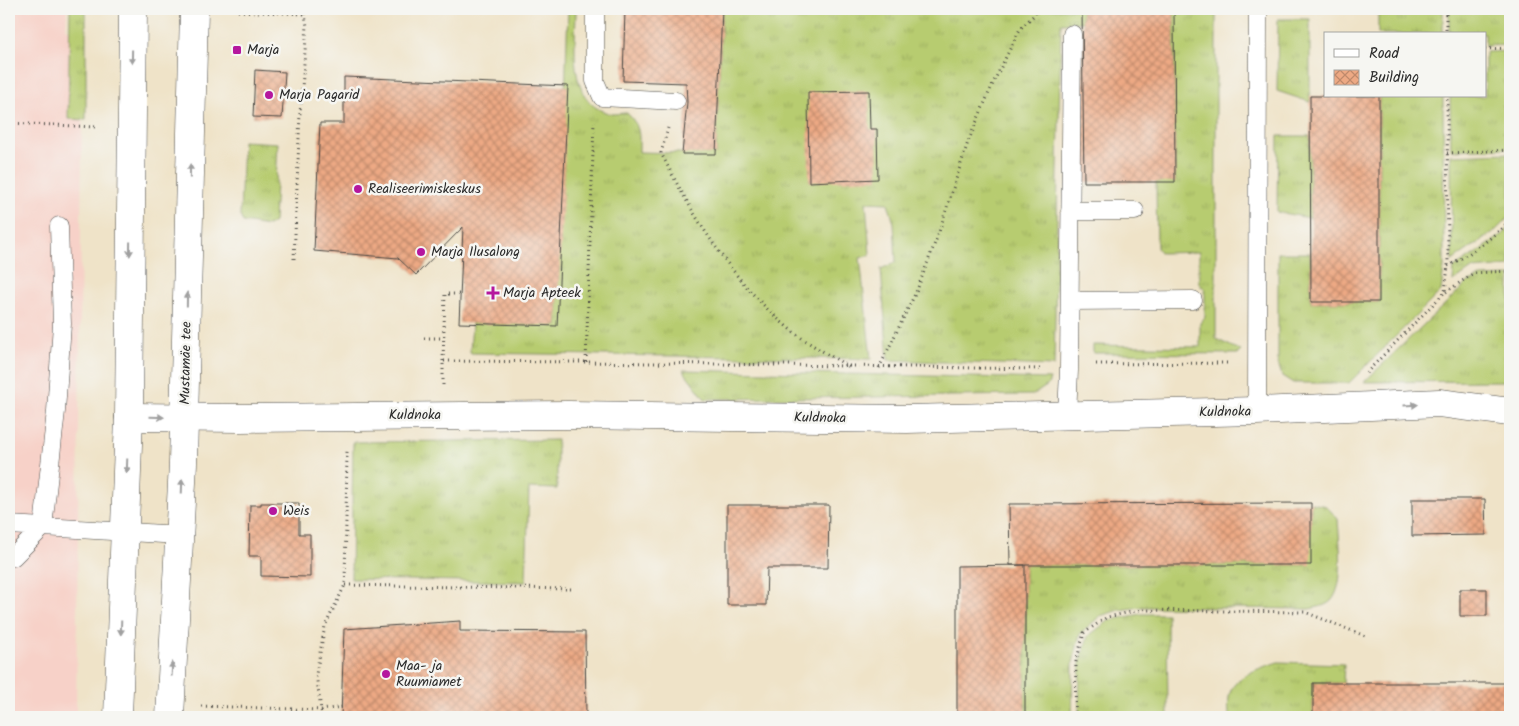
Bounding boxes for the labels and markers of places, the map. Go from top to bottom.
place label: Marja [247,39,279,61]
marker: Marja [231,44,243,56]
place label: Marja Pagarid [279,84,360,106]
marker: Marja Pagarid [263,89,275,101]
place label: Realiseerimiskeskus [368,178,481,200]
marker: Realiseerimiskeskus [352,183,364,195]
place label: Marja Ilusalong [431,241,520,263]
marker: Marja Ilusalong [415,246,427,258]
place label: Marja Apteek [503,282,581,304]
marker: Marja Apteek [487,287,499,299]
place label: Weis [283,500,310,522]
marker: Weis [267,505,279,517]
place label: Maa- ja Ruumiamet [396,655,462,693]
marker: Maa- ja Ruumiamet [380,668,392,680]

